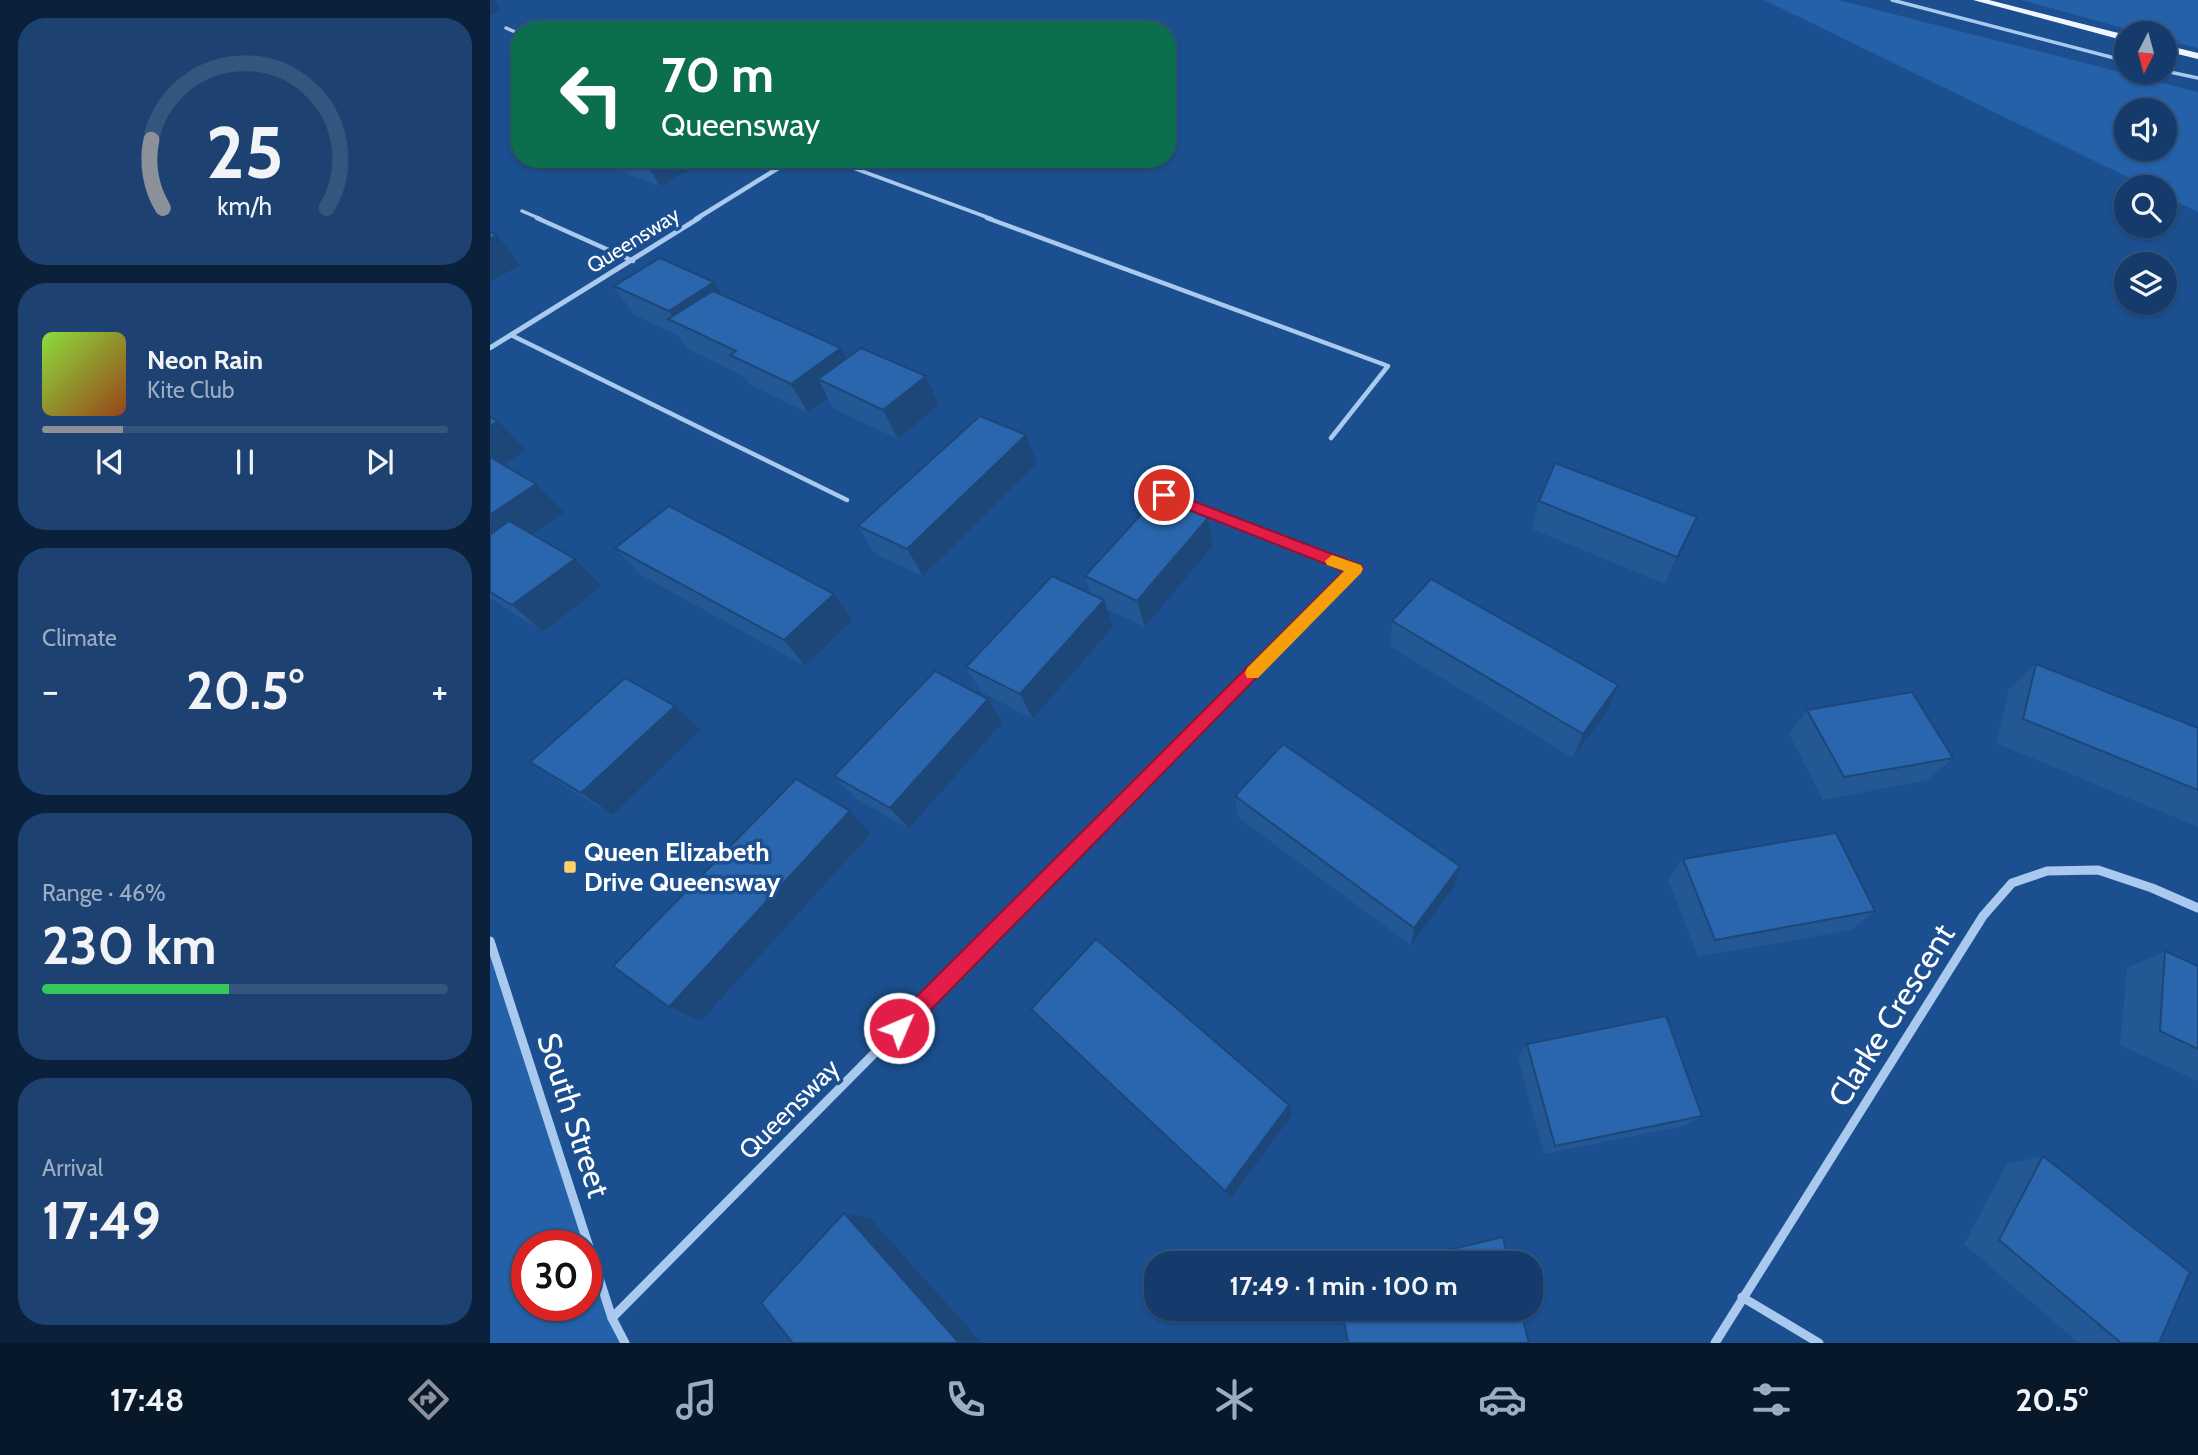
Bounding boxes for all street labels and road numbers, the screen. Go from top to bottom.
street label: Queensway [582,202,684,278]
street label: Clarke Crescent [1819,916,1963,1113]
street label: South Street [529,1028,619,1202]
street label: Queensway [732,1052,846,1166]

